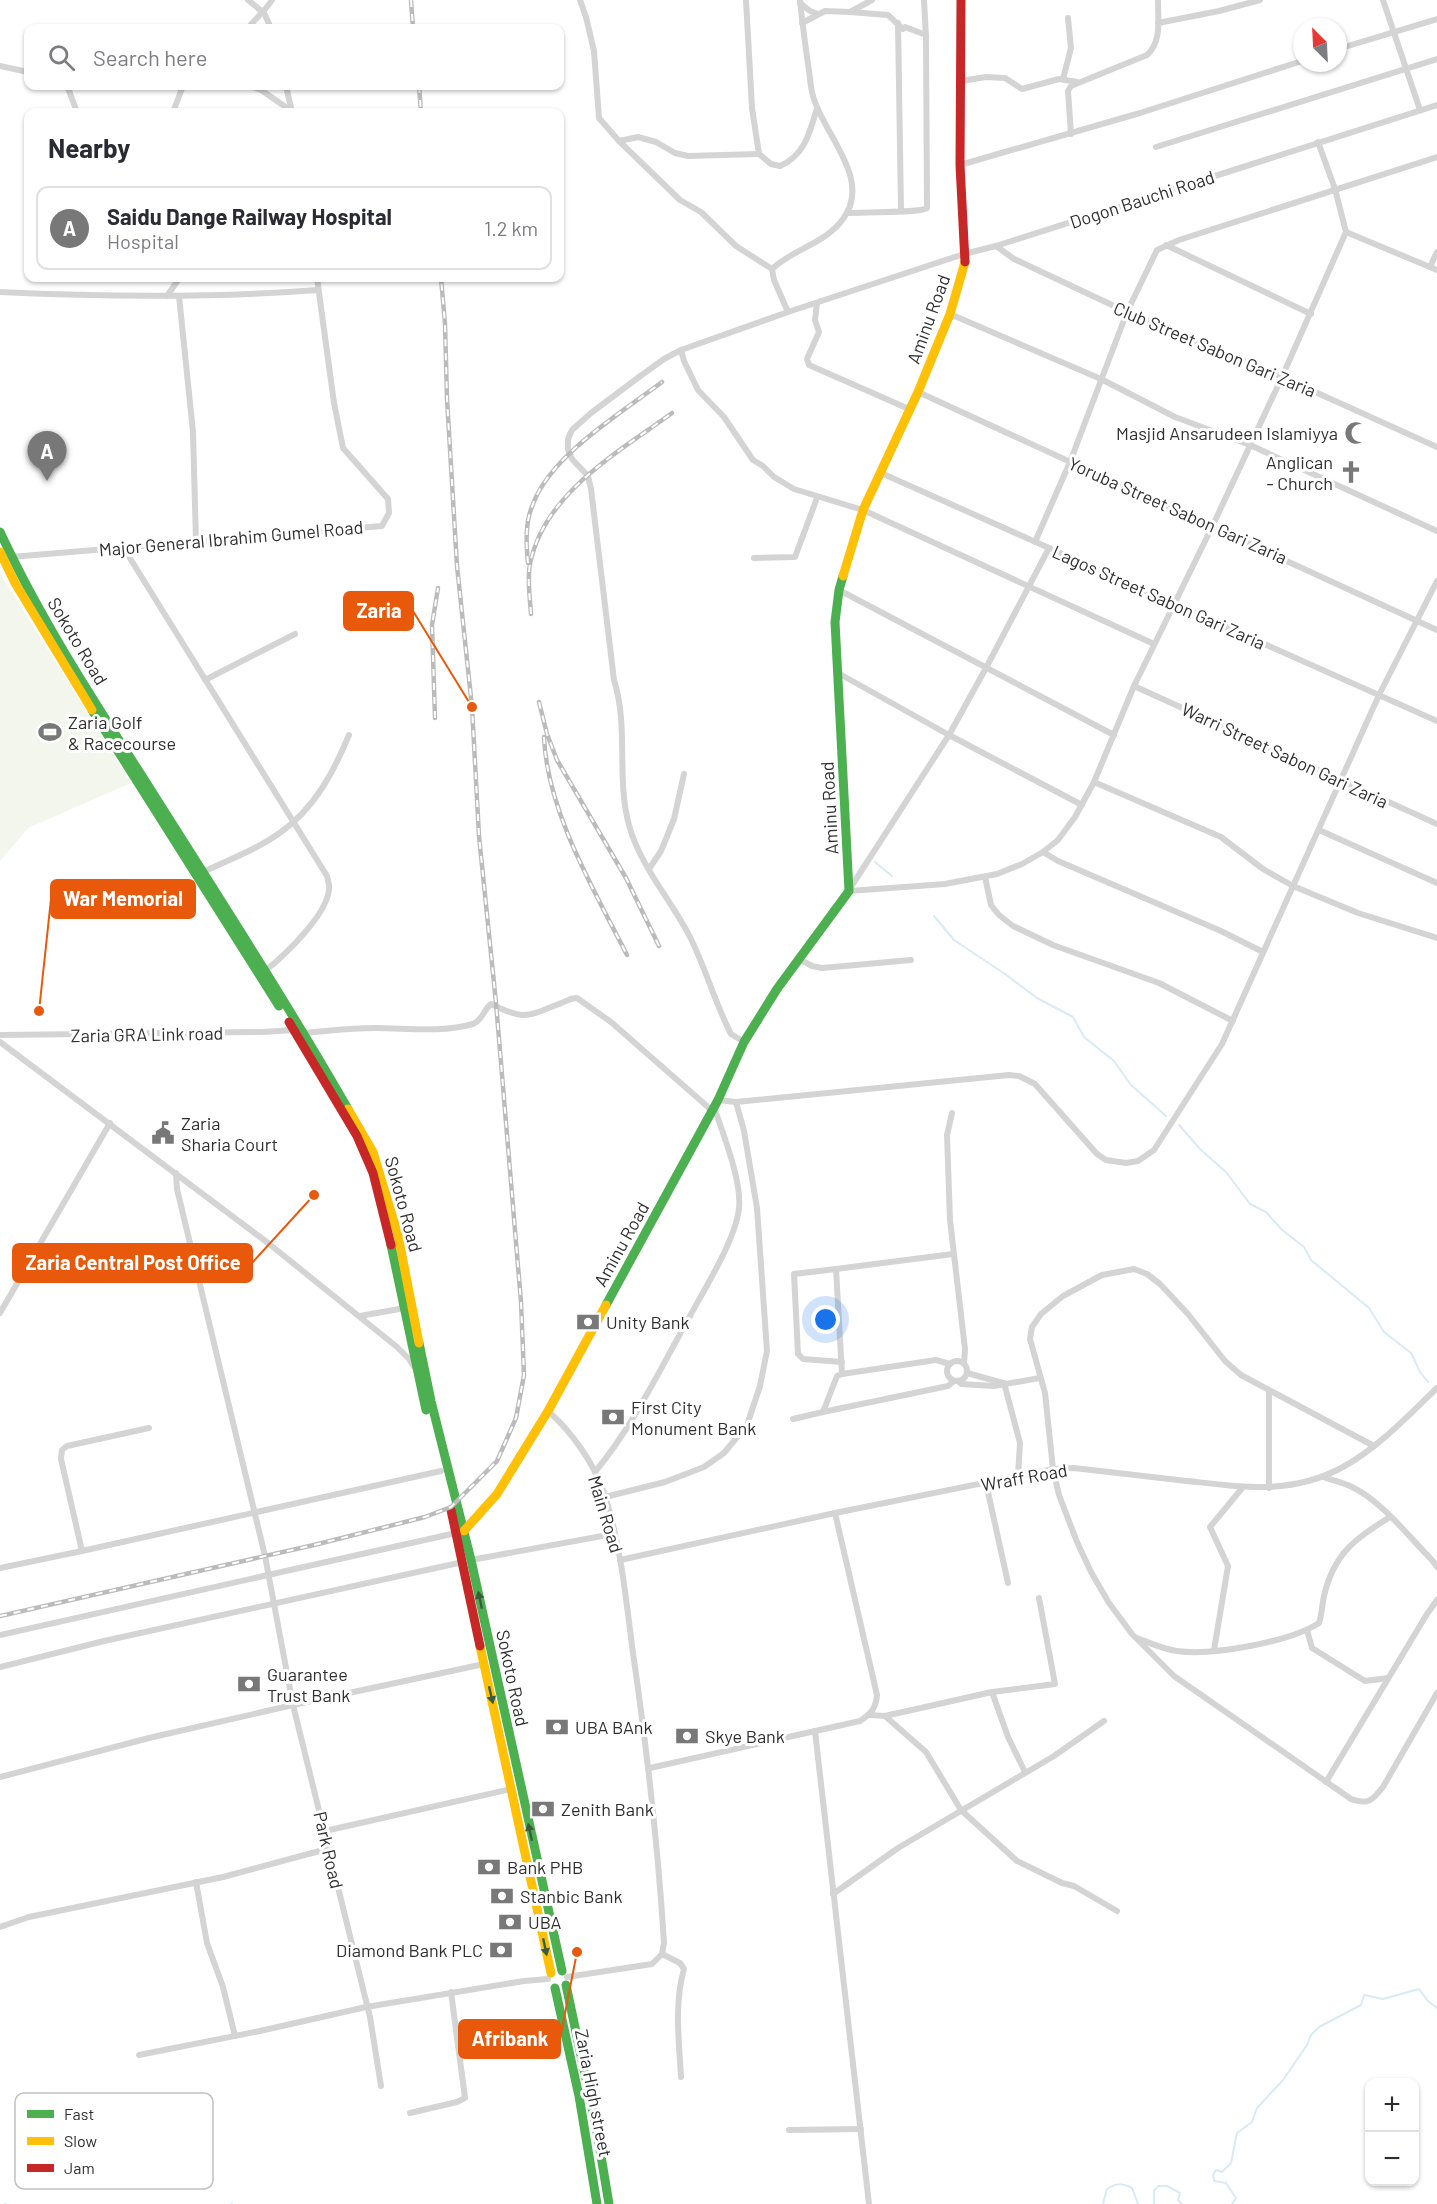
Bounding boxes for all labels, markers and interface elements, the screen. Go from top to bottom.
north arrow [1293,18,1347,72]
search box [24,24,564,90]
icon: search [45,41,78,74]
text: Search here [93,44,207,70]
text: Nearby [48,132,130,163]
street label: Dogon Bauchi Road [1067,165,1217,233]
text: Saidu Dange Railway Hospital [107,203,392,229]
text: A [63,216,76,240]
text: 1.2 km [484,216,538,240]
text: Hospital [107,229,179,253]
street label: Aminu Road [902,271,954,367]
street label: Club Street Sabon Gari Zaria [1111,296,1319,402]
mosque icon: Masjid Ansarudeen Islamiyya [1343,420,1369,446]
place label: Masjid Ansarudeen Islamiyya [1116,422,1338,444]
pin: A [28,432,66,481]
place label: Anglican - Church [1266,451,1333,494]
street label: Yoruba Street Sabon Gari Zaria [1065,452,1291,568]
church icon: Anglican - Church [1338,459,1364,485]
street label: Major General Ibrahim Gumel Road [98,515,364,561]
street label: Lagos Street Sabon Gari Zaria [1049,540,1269,654]
callout: Zaria [344,592,413,630]
street label: Sokoto Road [43,593,113,689]
text: Zaria [356,598,402,622]
street label: Warri Street Sabon Gari Zaria [1178,697,1392,813]
place label: Zaria Golf & Racecourse [68,711,176,754]
sports icon: Zaria Golf & Racecourse [37,719,63,745]
street label: Aminu Road [816,761,842,855]
callout: War Memorial [51,880,195,918]
text: War Memorial [63,886,183,910]
street label: Zaria GRA Link road [70,1022,224,1046]
place label: Zaria Sharia Court [181,1112,278,1155]
public building icon: Zaria Sharia Court [150,1120,176,1146]
street label: Sokoto Road [381,1154,427,1254]
street label: Aminu Road [589,1198,653,1290]
callout: Zaria Central Post Office [13,1244,252,1282]
text: Zaria Central Post Office [25,1250,241,1274]
your location [811,1305,840,1334]
bank icon: Unity Bank [575,1309,601,1335]
place label: Unity Bank [606,1311,689,1333]
place label: First City Monument Bank [631,1396,756,1439]
bank icon: First City Monument Bank [600,1404,626,1430]
street label: Wraff Road [979,1459,1069,1495]
street label: Main Road [584,1473,628,1555]
one-way arrow [475,1590,484,1609]
street label: Sokoto Road [492,1628,534,1728]
place label: Guarantee Trust Bank [267,1663,350,1706]
bank icon: Guarantee Trust Bank [236,1671,262,1697]
one-way arrow [486,1686,496,1704]
bank icon: UBA BAnk [544,1714,570,1740]
place label: UBA BAnk [575,1716,653,1738]
bank icon: Skye Bank [674,1723,700,1749]
place label: Skye Bank [705,1725,785,1747]
bank icon: Zenith Bank [530,1796,556,1822]
place label: Zenith Bank [561,1798,654,1820]
street label: Park Road [309,1809,349,1891]
one-way arrow [525,1822,535,1841]
bank icon: Bank PHB [476,1854,502,1880]
place label: Bank PHB [507,1856,583,1878]
bank icon: Stanbic Bank [489,1883,515,1909]
place label: Stanbic Bank [520,1885,622,1907]
bank icon: UBA [497,1909,523,1935]
place label: UBA [528,1911,562,1933]
bank icon: Diamond Bank PLC [488,1937,514,1963]
one-way arrow [541,1938,551,1956]
place label: Diamond Bank PLC [336,1939,483,1961]
callout: Afribank [459,2020,560,2058]
text: Afribank [472,2026,549,2050]
street label: Zaria High street [571,2027,617,2159]
map controls [1365,2078,1419,2186]
button: + [1365,2078,1419,2132]
legend [15,2093,213,2189]
text: Fast [64,2104,94,2123]
text: Slow [64,2131,97,2150]
button: − [1365,2132,1419,2186]
text: Jam [64,2158,95,2177]

